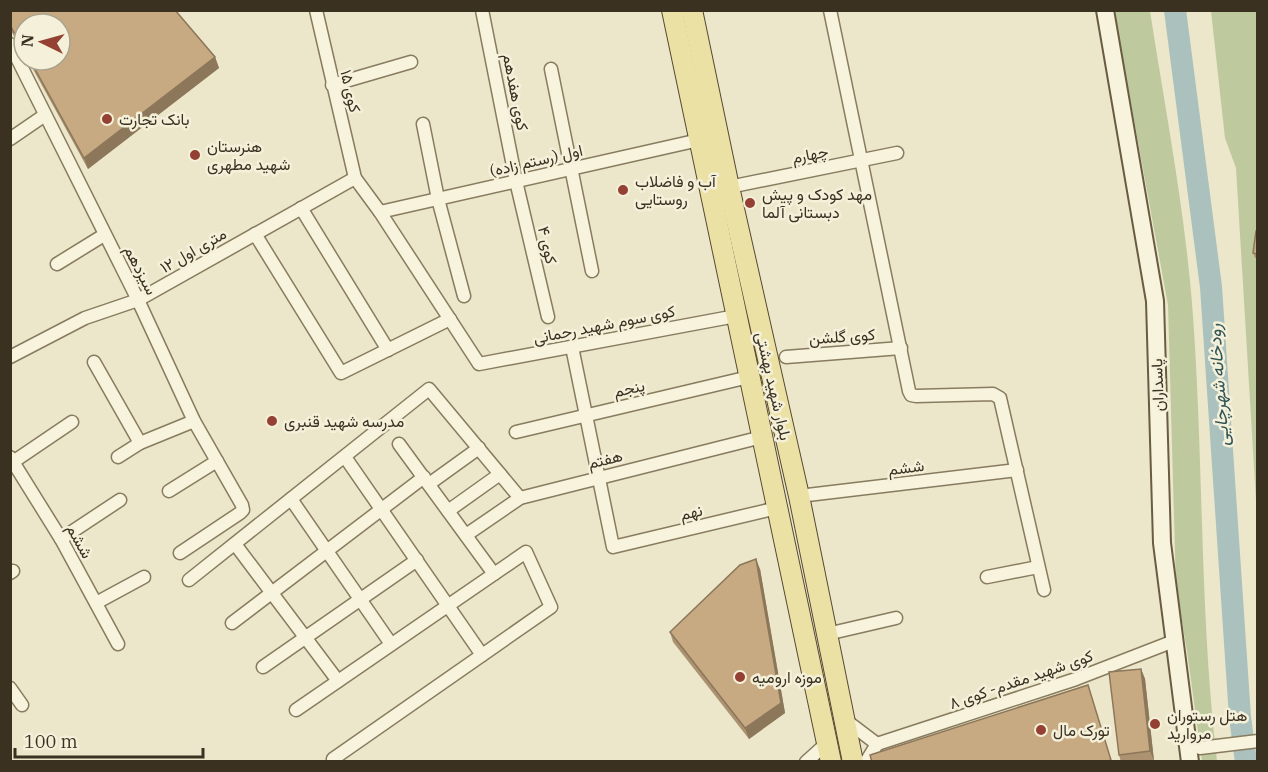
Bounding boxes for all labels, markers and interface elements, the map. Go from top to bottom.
north arrow [12,12,72,72]
text: N [17,34,38,48]
street label: کوی هفدهم [498,52,533,132]
street label: کوی ۱۵ [335,68,366,115]
place label: بانک تجارت [119,109,189,130]
marker: بانک تجارت [100,112,114,126]
place label: هنرستان شهید مطهری [207,136,290,175]
street label: اول (رستم زاده) [487,140,585,181]
street label: چهارم [790,141,831,169]
marker: هنرستان شهید مطهری [188,148,202,162]
place label: آب و فاضلاب روستایی [635,171,717,210]
marker: آب و فاضلاب روستایی [616,183,630,197]
place label: مهد کودک و پیش دبستانی آلما [762,184,872,223]
marker: مهد کودک و پیش دبستانی آلما [743,196,757,210]
street label: ۱۲ متری اول [156,223,230,278]
street label: کوی ۴ [533,224,562,266]
street label: سیزدهم [119,242,162,299]
street label: کوی سوم شهید رحمانی [531,300,677,349]
water label: رودخانه شهرچایی [1202,323,1235,447]
street label: کوی گلشن [808,324,876,349]
street label: بلوار شهید بهشتی [751,330,796,442]
street label: پاسداران [1146,358,1170,412]
street label: پنجم [611,375,647,403]
place label: مدرسه شهید قنبری [284,411,404,432]
marker: مدرسه شهید قنبری [265,414,279,428]
street label: هفتم [586,445,625,474]
street label: ششم [887,455,925,480]
street label: نهم [678,500,705,525]
street label: ششم [62,520,98,562]
street label: کوی شهید مقدم- کوی ۸ [946,645,1096,714]
place label: موزه ارومیه [752,667,822,688]
marker: موزه ارومیه [733,670,747,684]
place label: هتل رستوران مروارید [1167,705,1247,744]
marker: هتل رستوران مروارید [1148,717,1162,731]
place label: تورک مال [1053,720,1110,741]
scale bar [15,721,202,759]
marker: تورک مال [1034,723,1048,737]
text: 100 m [24,730,78,753]

